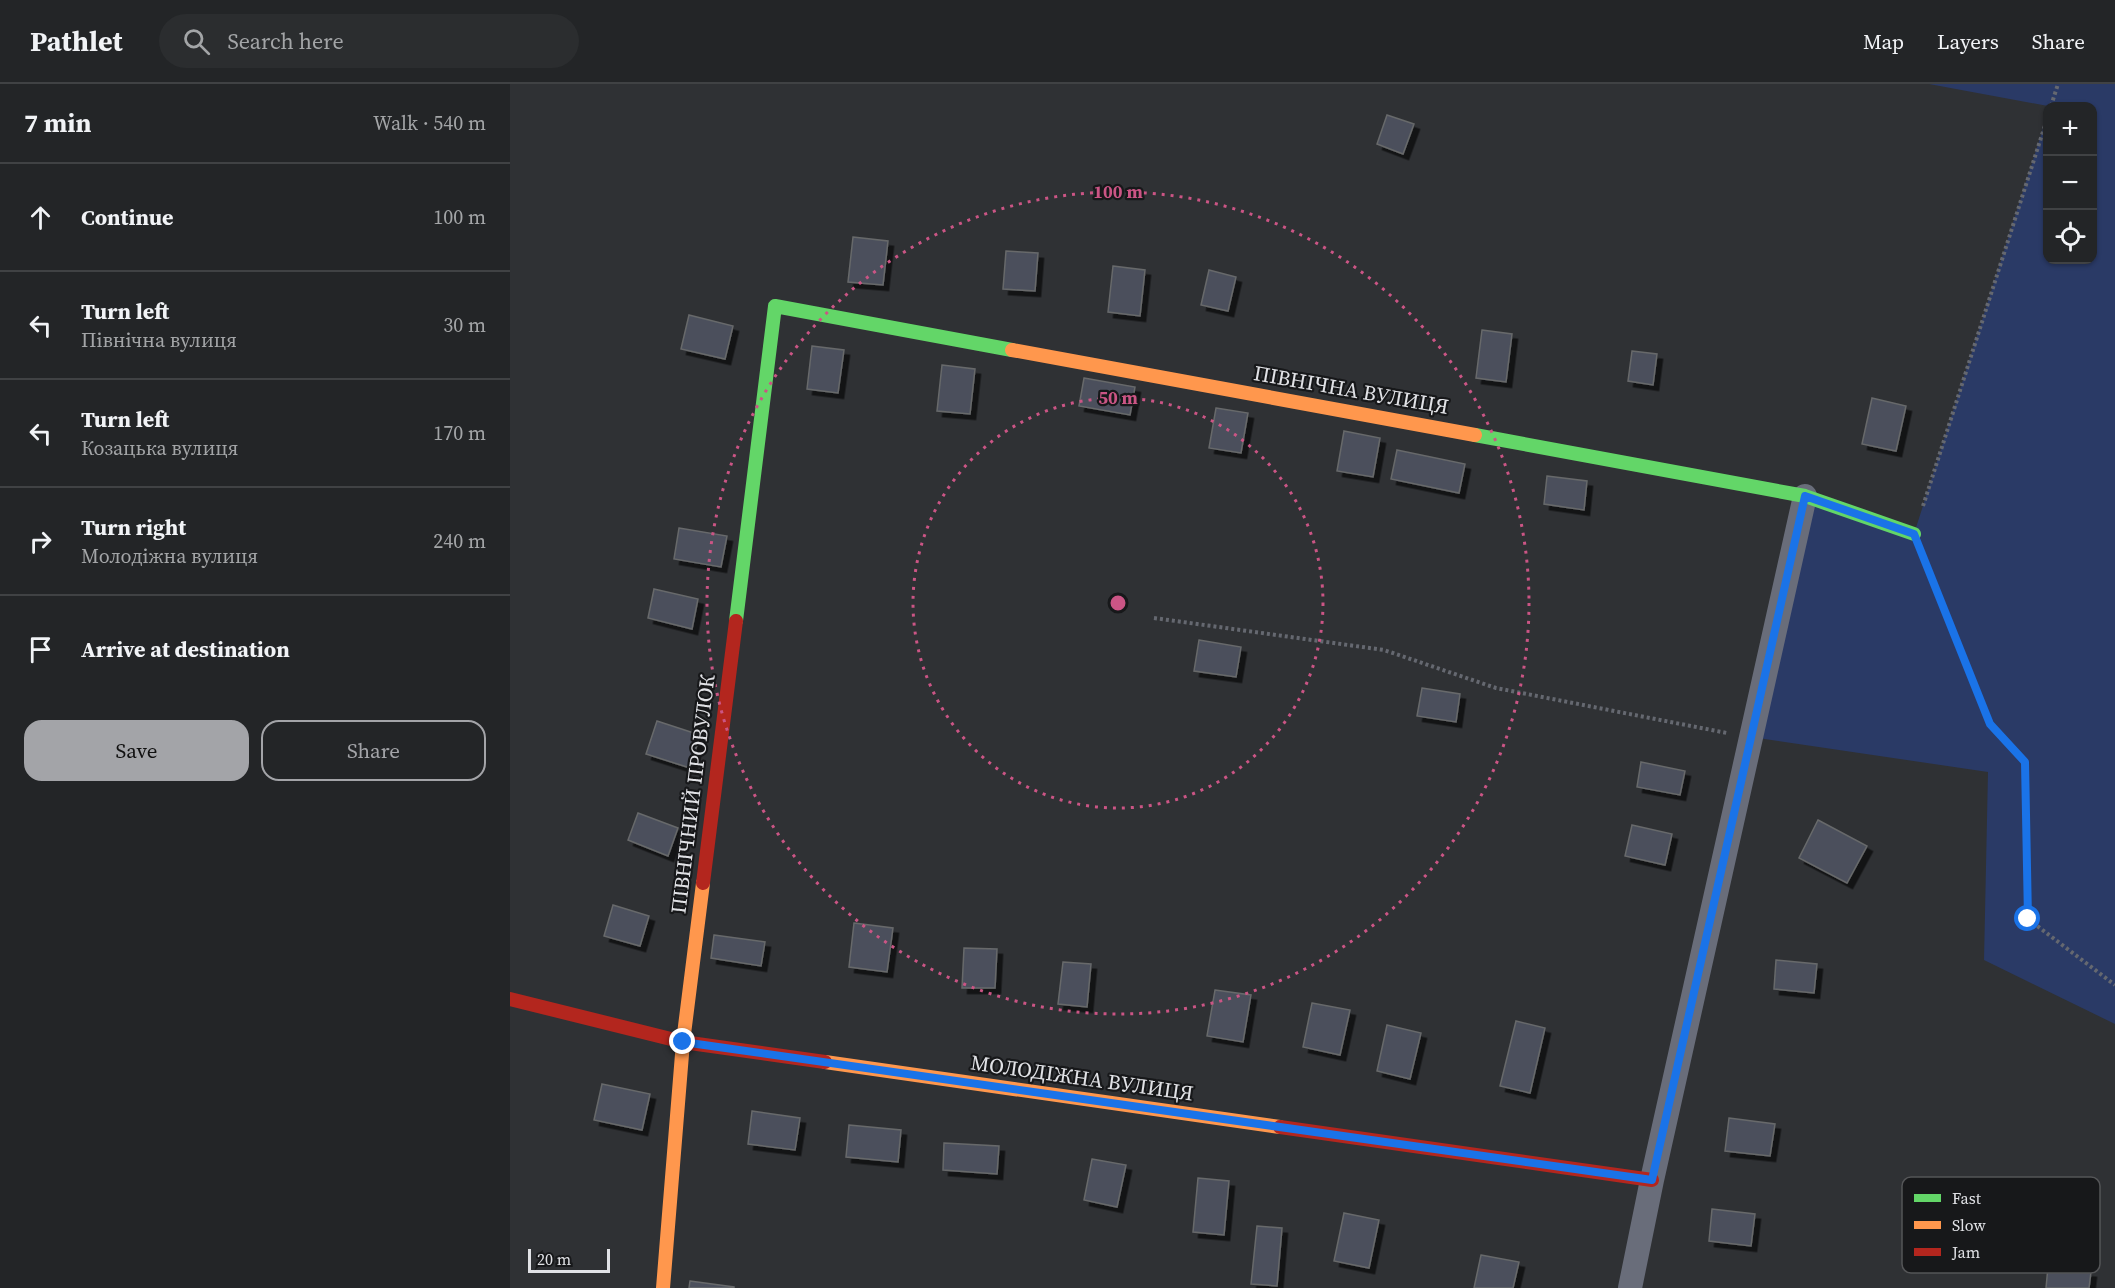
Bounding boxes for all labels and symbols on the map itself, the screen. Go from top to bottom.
text: 100 m [1093,179,1143,204]
street label: ПІВНІЧНА ВУЛИЦЯ [1251,358,1451,421]
text: 50 m [1098,385,1138,410]
centre of rings [1108,593,1128,613]
street label: ПІВНІЧНИЙ ПРОВУЛОК [663,672,722,915]
route start [2014,905,2040,931]
route end [669,1028,695,1054]
street label: МОЛОДІЖНА ВУЛИЦЯ [969,1048,1195,1107]
legend [1902,1177,2100,1273]
text: Fast [1952,1187,1982,1209]
text: Slow [1952,1214,1987,1236]
text: Jam [1951,1241,1980,1263]
scale bar [528,1246,610,1274]

